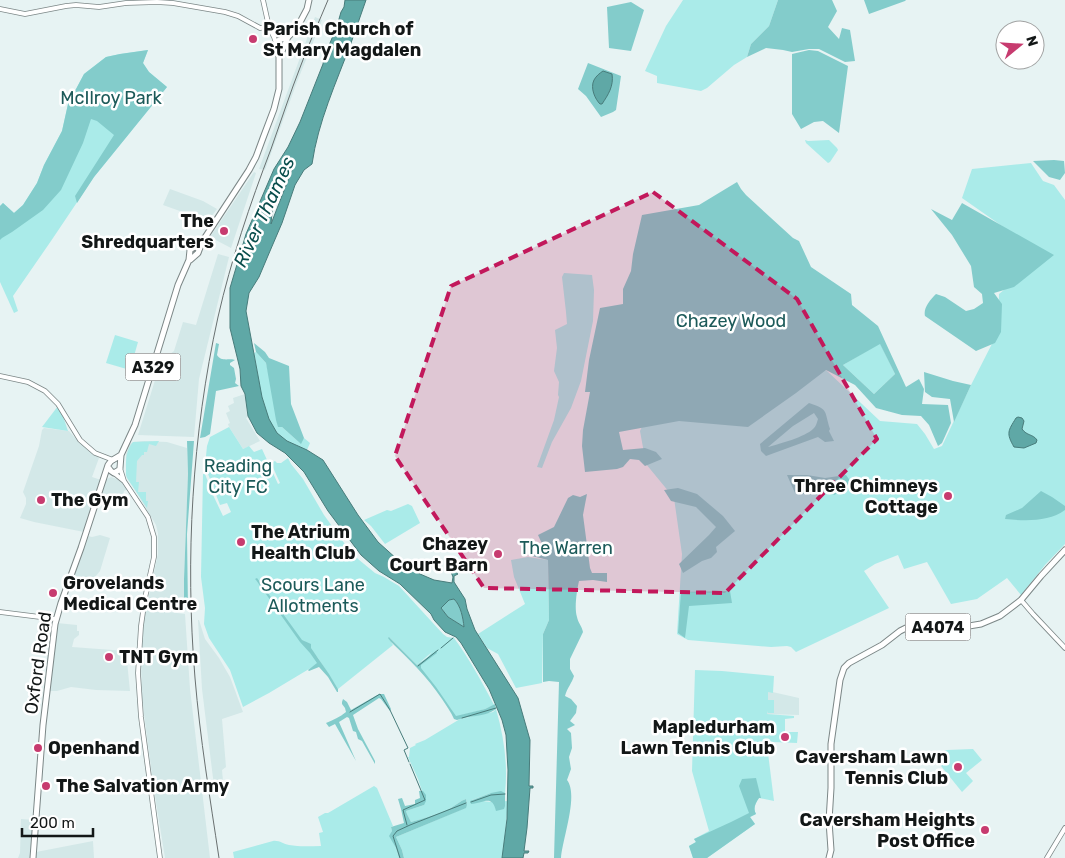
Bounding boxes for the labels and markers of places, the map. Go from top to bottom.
place label: Parish Church of St Mary Magdalen [263,18,421,61]
marker: Parish Church of St Mary Magdalen [247,33,259,45]
place label: The Shredquarters [81,210,214,253]
marker: The Shredquarters [218,225,230,237]
place label: Three Chimneys Cottage [794,475,938,518]
place label: The Gym [51,489,128,511]
marker: Three Chimneys Cottage [942,490,954,502]
marker: The Gym [35,494,47,506]
place label: The Atrium Health Club [251,521,356,564]
place label: Chazey Court Barn [389,533,488,576]
marker: The Atrium Health Club [235,536,247,548]
marker: Chazey Court Barn [492,548,504,560]
place label: Grovelands Medical Centre [63,572,198,615]
marker: Grovelands Medical Centre [47,587,59,599]
place label: TNT Gym [119,646,198,668]
marker: TNT Gym [103,651,115,663]
place label: Mapledurham Lawn Tennis Club [620,716,775,759]
marker: Mapledurham Lawn Tennis Club [779,731,791,743]
place label: Openhand [48,737,140,759]
marker: Openhand [32,742,44,754]
place label: Caversham Lawn Tennis Club [795,746,948,789]
marker: Caversham Lawn Tennis Club [952,761,964,773]
place label: The Salvation Army [56,775,230,797]
marker: The Salvation Army [40,780,52,792]
place label: Caversham Heights Post Office [800,809,975,852]
marker: Caversham Heights Post Office [979,824,991,836]

